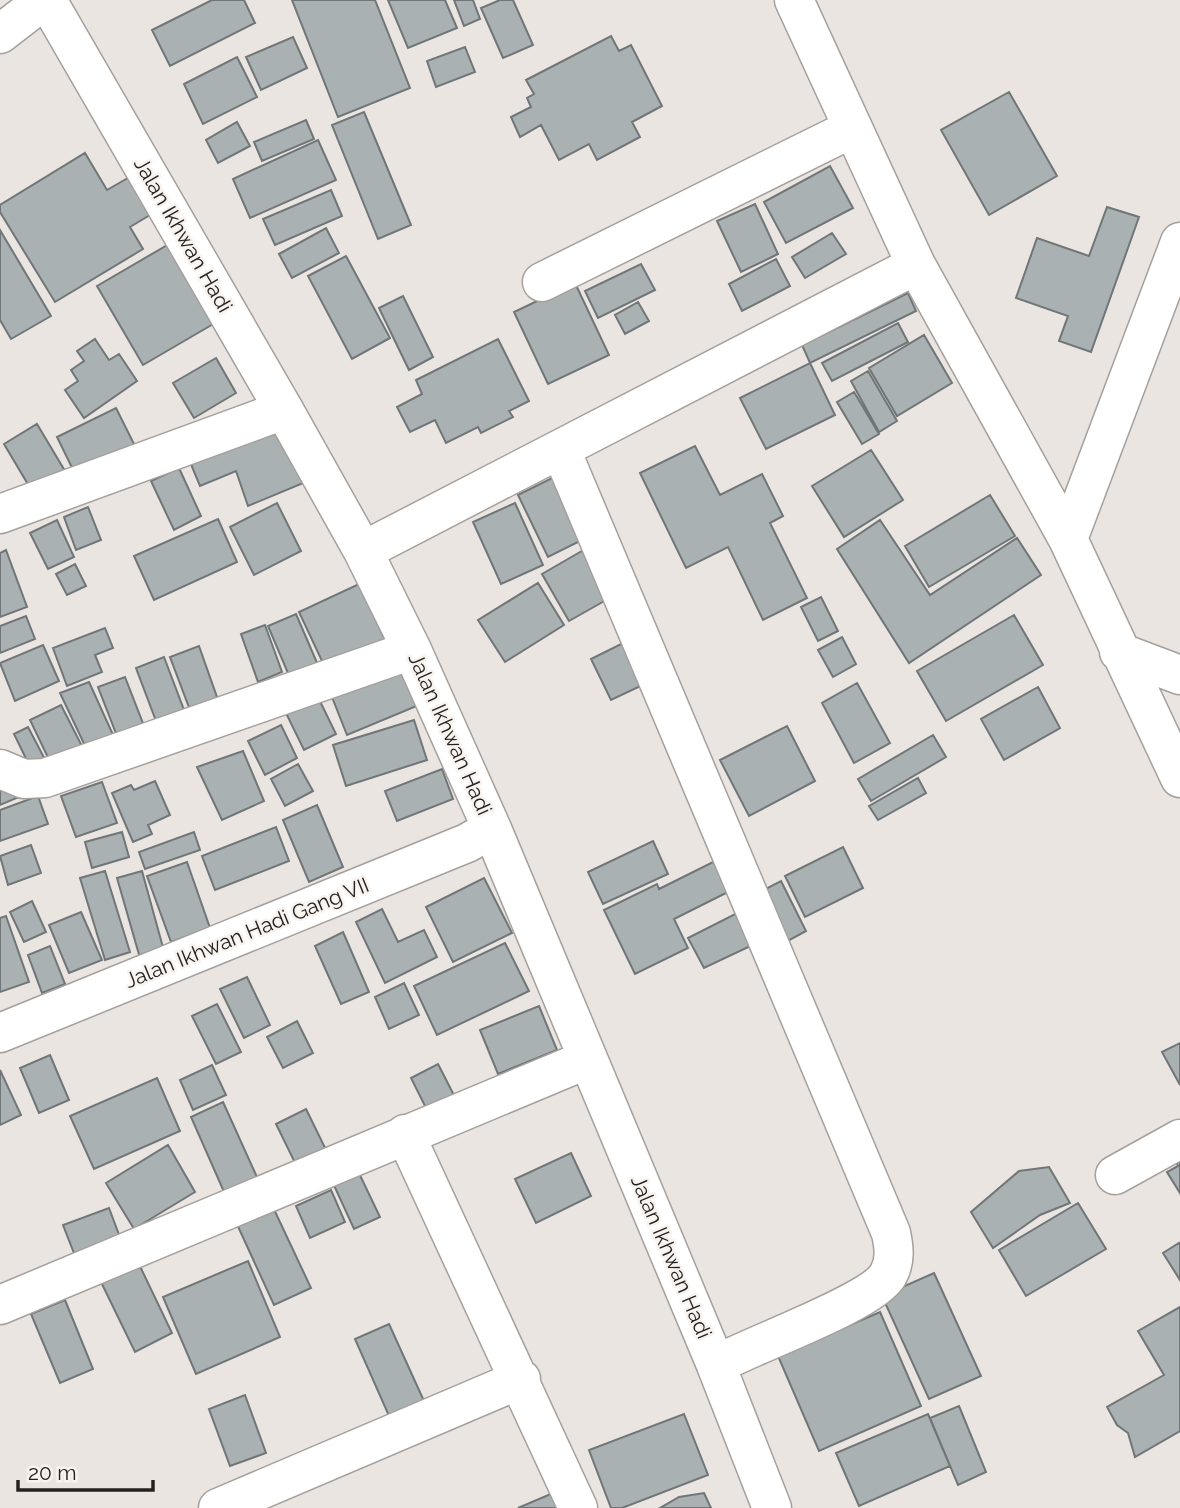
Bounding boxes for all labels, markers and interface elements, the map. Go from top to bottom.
street label: Jalan Ikhwan Hadi [129,153,238,317]
street label: Jalan Ikhwan Hadi [403,649,497,819]
street label: Jalan Ikhwan Hadi Gang VII [121,872,373,993]
street label: Jalan Ikhwan Hadi [626,1171,717,1342]
scale bar [18,1448,152,1492]
text: 20 m [28,1460,76,1485]

